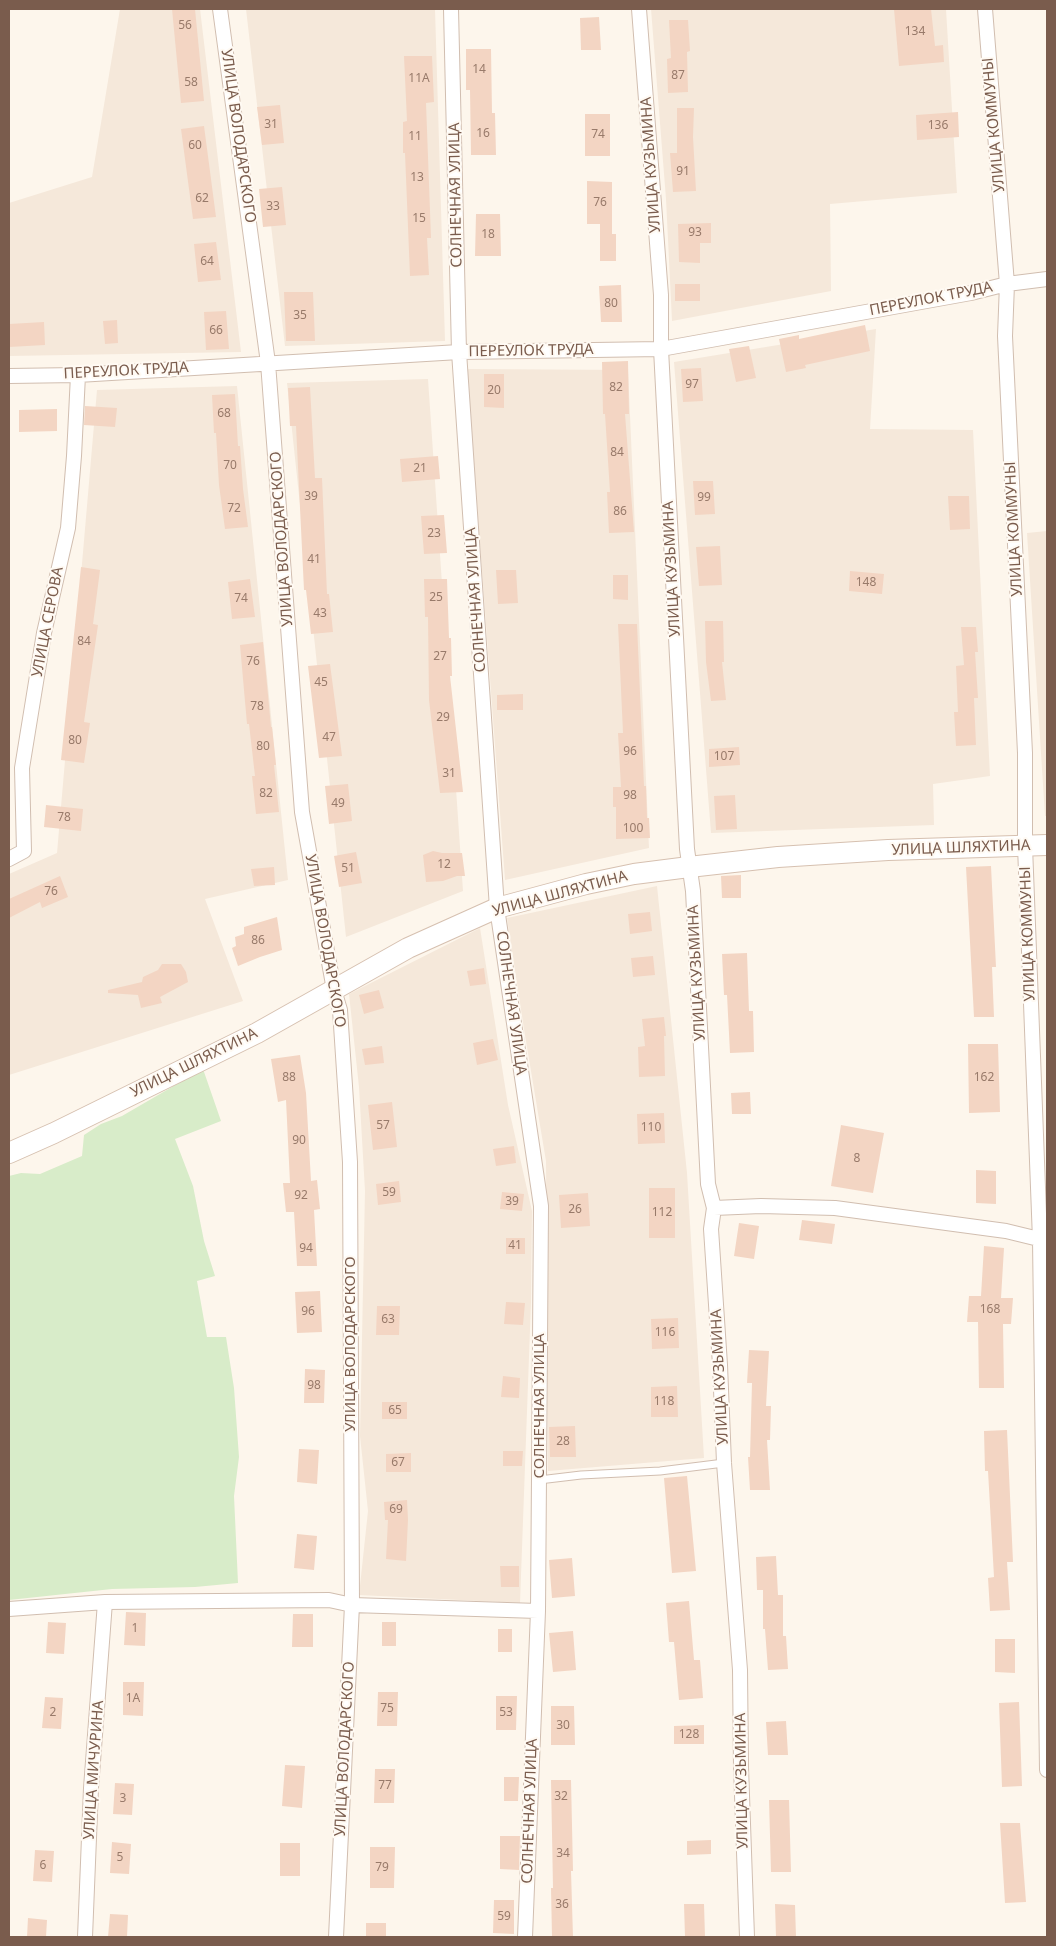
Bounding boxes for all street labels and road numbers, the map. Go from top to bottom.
street label: УЛИЦА ВОЛОДАРСКОГО [217,48,259,224]
street label: УЛИЦА КОММУНЫ [979,57,1009,193]
street label: УЛИЦА КУЗЬМИНА [637,96,665,234]
street label: СОЛНЕЧНАЯ УЛИЦА [446,122,466,268]
street label: ПЕРЕУЛОК ТРУДА [868,278,994,320]
street label: ПЕРЕУЛОК ТРУДА [468,341,594,361]
street label: ПЕРЕУЛОК ТРУДА [63,359,189,383]
street label: УЛИЦА ВОЛОДАРСКОГО [267,451,297,627]
street label: УЛИЦА КОММУНЫ [1001,461,1027,597]
street label: УЛИЦА КУЗЬМИНА [659,500,685,638]
street label: СОЛНЕЧНАЯ УЛИЦА [462,527,490,673]
street label: УЛИЦА СЕРОВА [28,565,68,679]
street label: УЛИЦА ШЛЯХТИНА [891,837,1031,859]
street label: УЛИЦА ВОЛОДАРСКОГО [301,853,349,1029]
street label: УЛИЦА КОММУНЫ [1017,866,1039,1002]
street label: УЛИЦА ШЛЯХТИНА [491,867,629,921]
street label: УЛИЦА КУЗЬМИНА [684,904,710,1042]
street label: СОЛНЕЧНАЯ УЛИЦА [492,930,530,1076]
street label: УЛИЦА ШЛЯХТИНА [128,1024,260,1102]
street label: УЛИЦА ВОЛОДАРСКОГО [342,1256,360,1432]
street label: УЛИЦА КУЗЬМИНА [707,1308,733,1446]
street label: СОЛНЕЧНАЯ УЛИЦА [531,1333,549,1479]
street label: УЛИЦА ВОЛОДАРСКОГО [331,1661,359,1837]
street label: УЛИЦА МИЧУРИНА [80,1700,108,1840]
street label: УЛИЦА КУЗЬМИНА [732,1713,752,1849]
street label: СОЛНЕЧНАЯ УЛИЦА [518,1738,542,1884]

